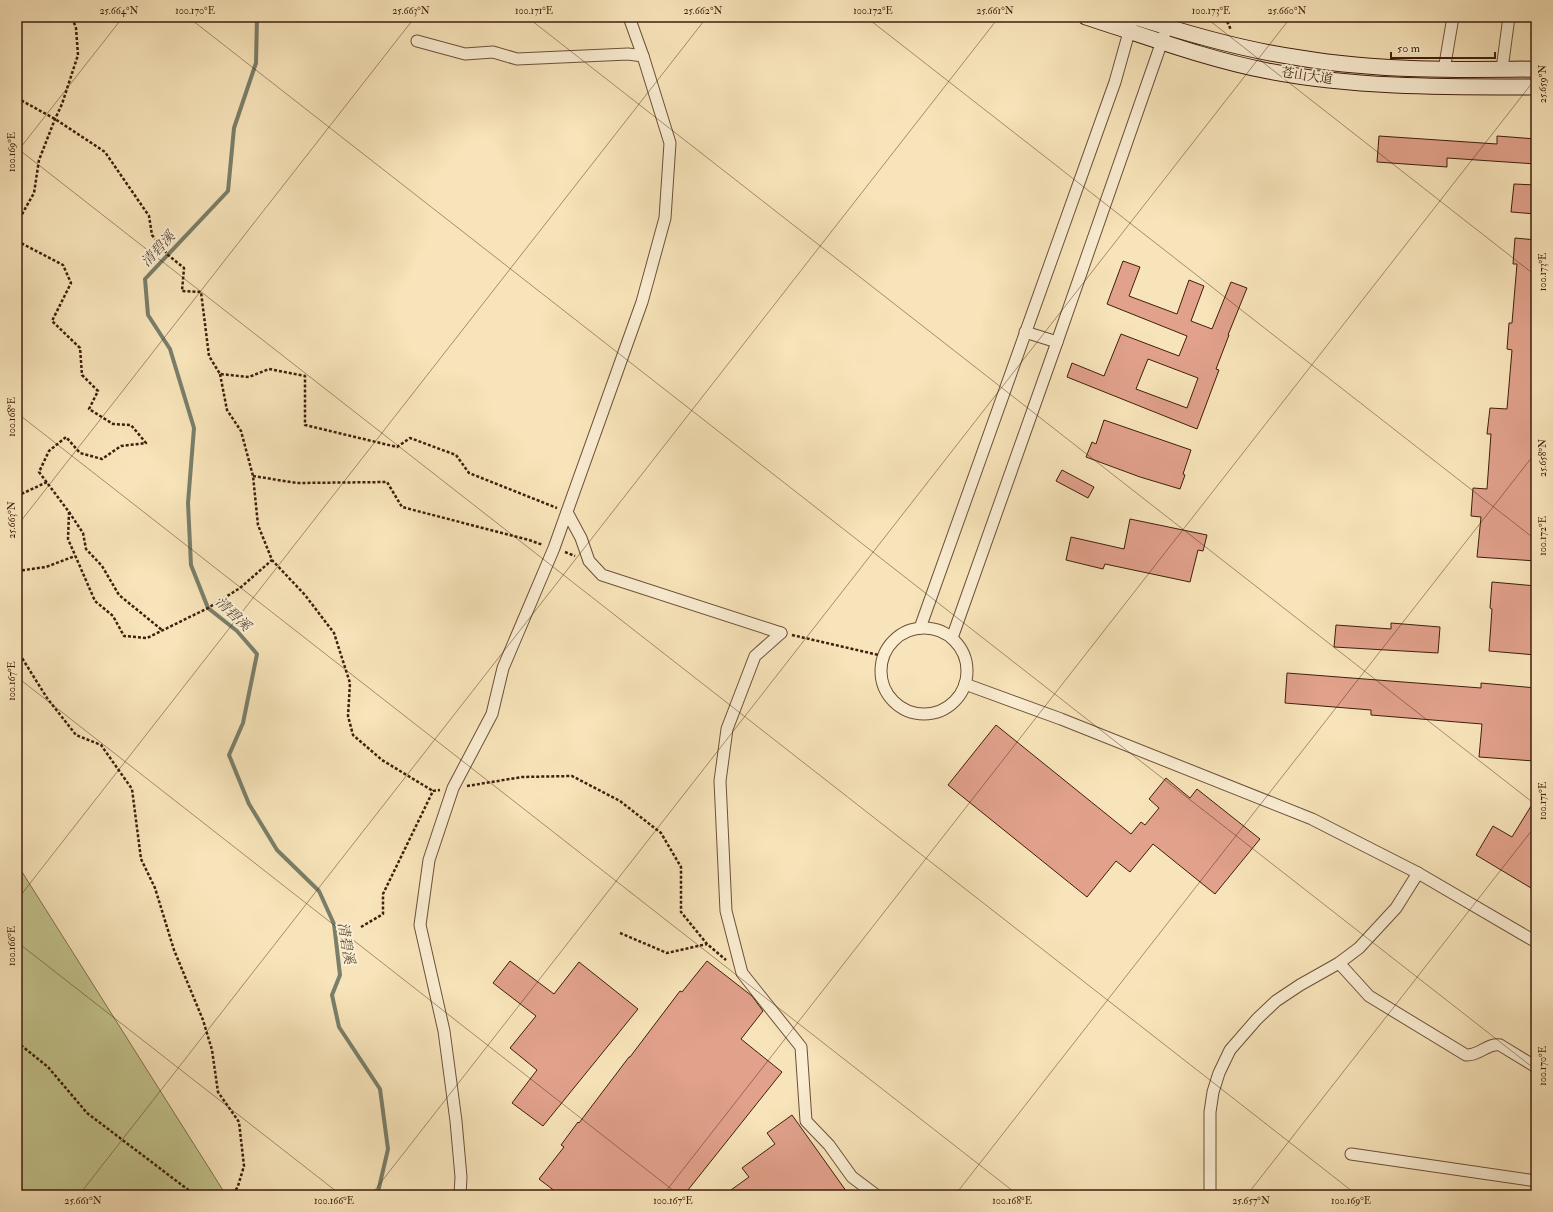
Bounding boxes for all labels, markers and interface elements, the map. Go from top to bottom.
text: 25.664°N [99,5,139,17]
text: 100.170°E [175,5,215,17]
text: 25.663°N [392,5,430,17]
text: 100.171°E [515,5,553,17]
text: 25.662°N [684,5,722,17]
text: 100.172°E [853,5,893,17]
text: 25.661°N [976,5,1014,17]
text: 100.173°E [1192,5,1230,17]
text: 25.660°N [1268,5,1306,17]
scale bar [1391,34,1495,60]
text: 50 m [1397,41,1421,56]
street label: 苍山大道 [1280,64,1334,88]
text: 25.659°N [1537,65,1549,103]
text: 100.169°E [6,132,18,172]
water label: 清碧溪 [137,226,180,270]
text: 100.173°E [1537,253,1549,291]
text: 100.168°E [6,397,18,437]
text: 25.658°N [1537,439,1549,477]
text: 25.663°N [6,501,18,539]
text: 100.172°E [1537,516,1549,556]
water label: 清碧溪 [212,593,255,636]
text: 100.167°E [6,661,18,701]
text: 100.171°E [1537,782,1549,820]
water label: 清碧溪 [334,921,358,967]
text: 100.166°E [6,926,18,966]
text: 100.170°E [1537,1046,1549,1086]
text: 25.661°N [64,1195,102,1207]
text: 100.166°E [314,1195,354,1207]
text: 100.167°E [653,1195,693,1207]
text: 100.168°E [992,1195,1032,1207]
text: 25.657°N [1232,1195,1270,1207]
text: 100.169°E [1331,1195,1371,1207]

